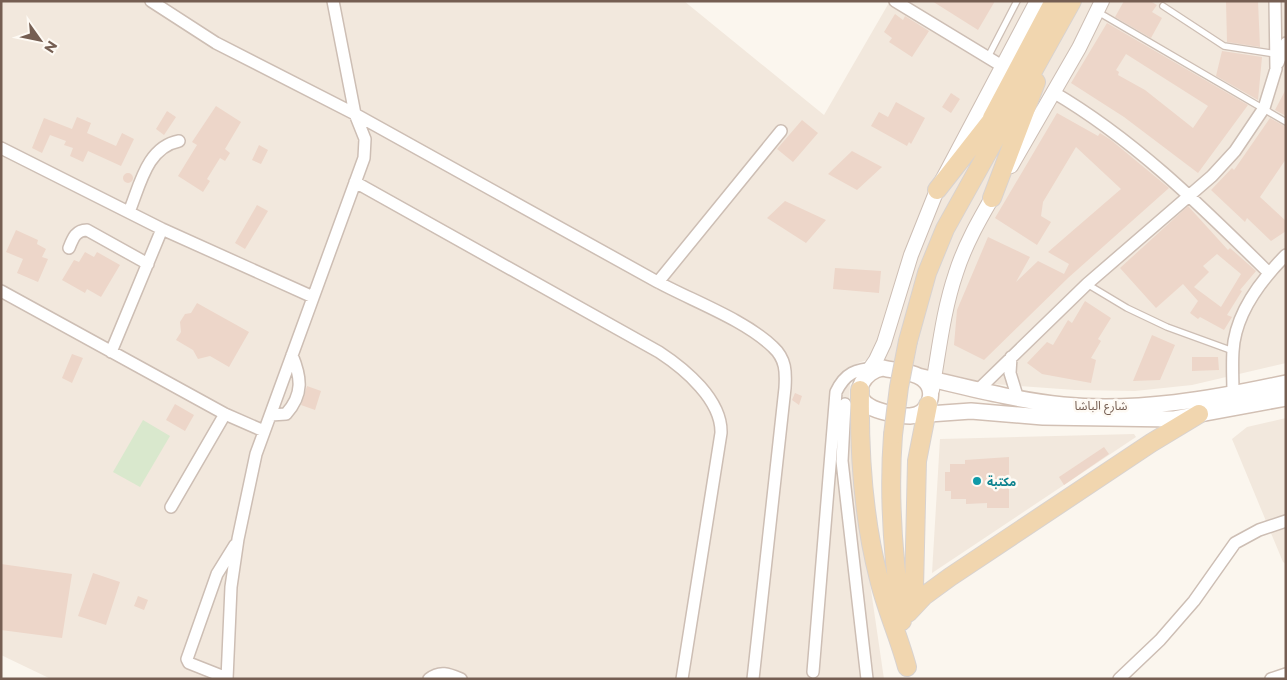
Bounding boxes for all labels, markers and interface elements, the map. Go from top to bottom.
north arrow [15,15,65,65]
text: N [40,37,62,57]
street label: شارع الباشا [1074,398,1128,415]
place label: مكتبة [987,474,1016,489]
marker: مكتبة [971,475,983,487]

